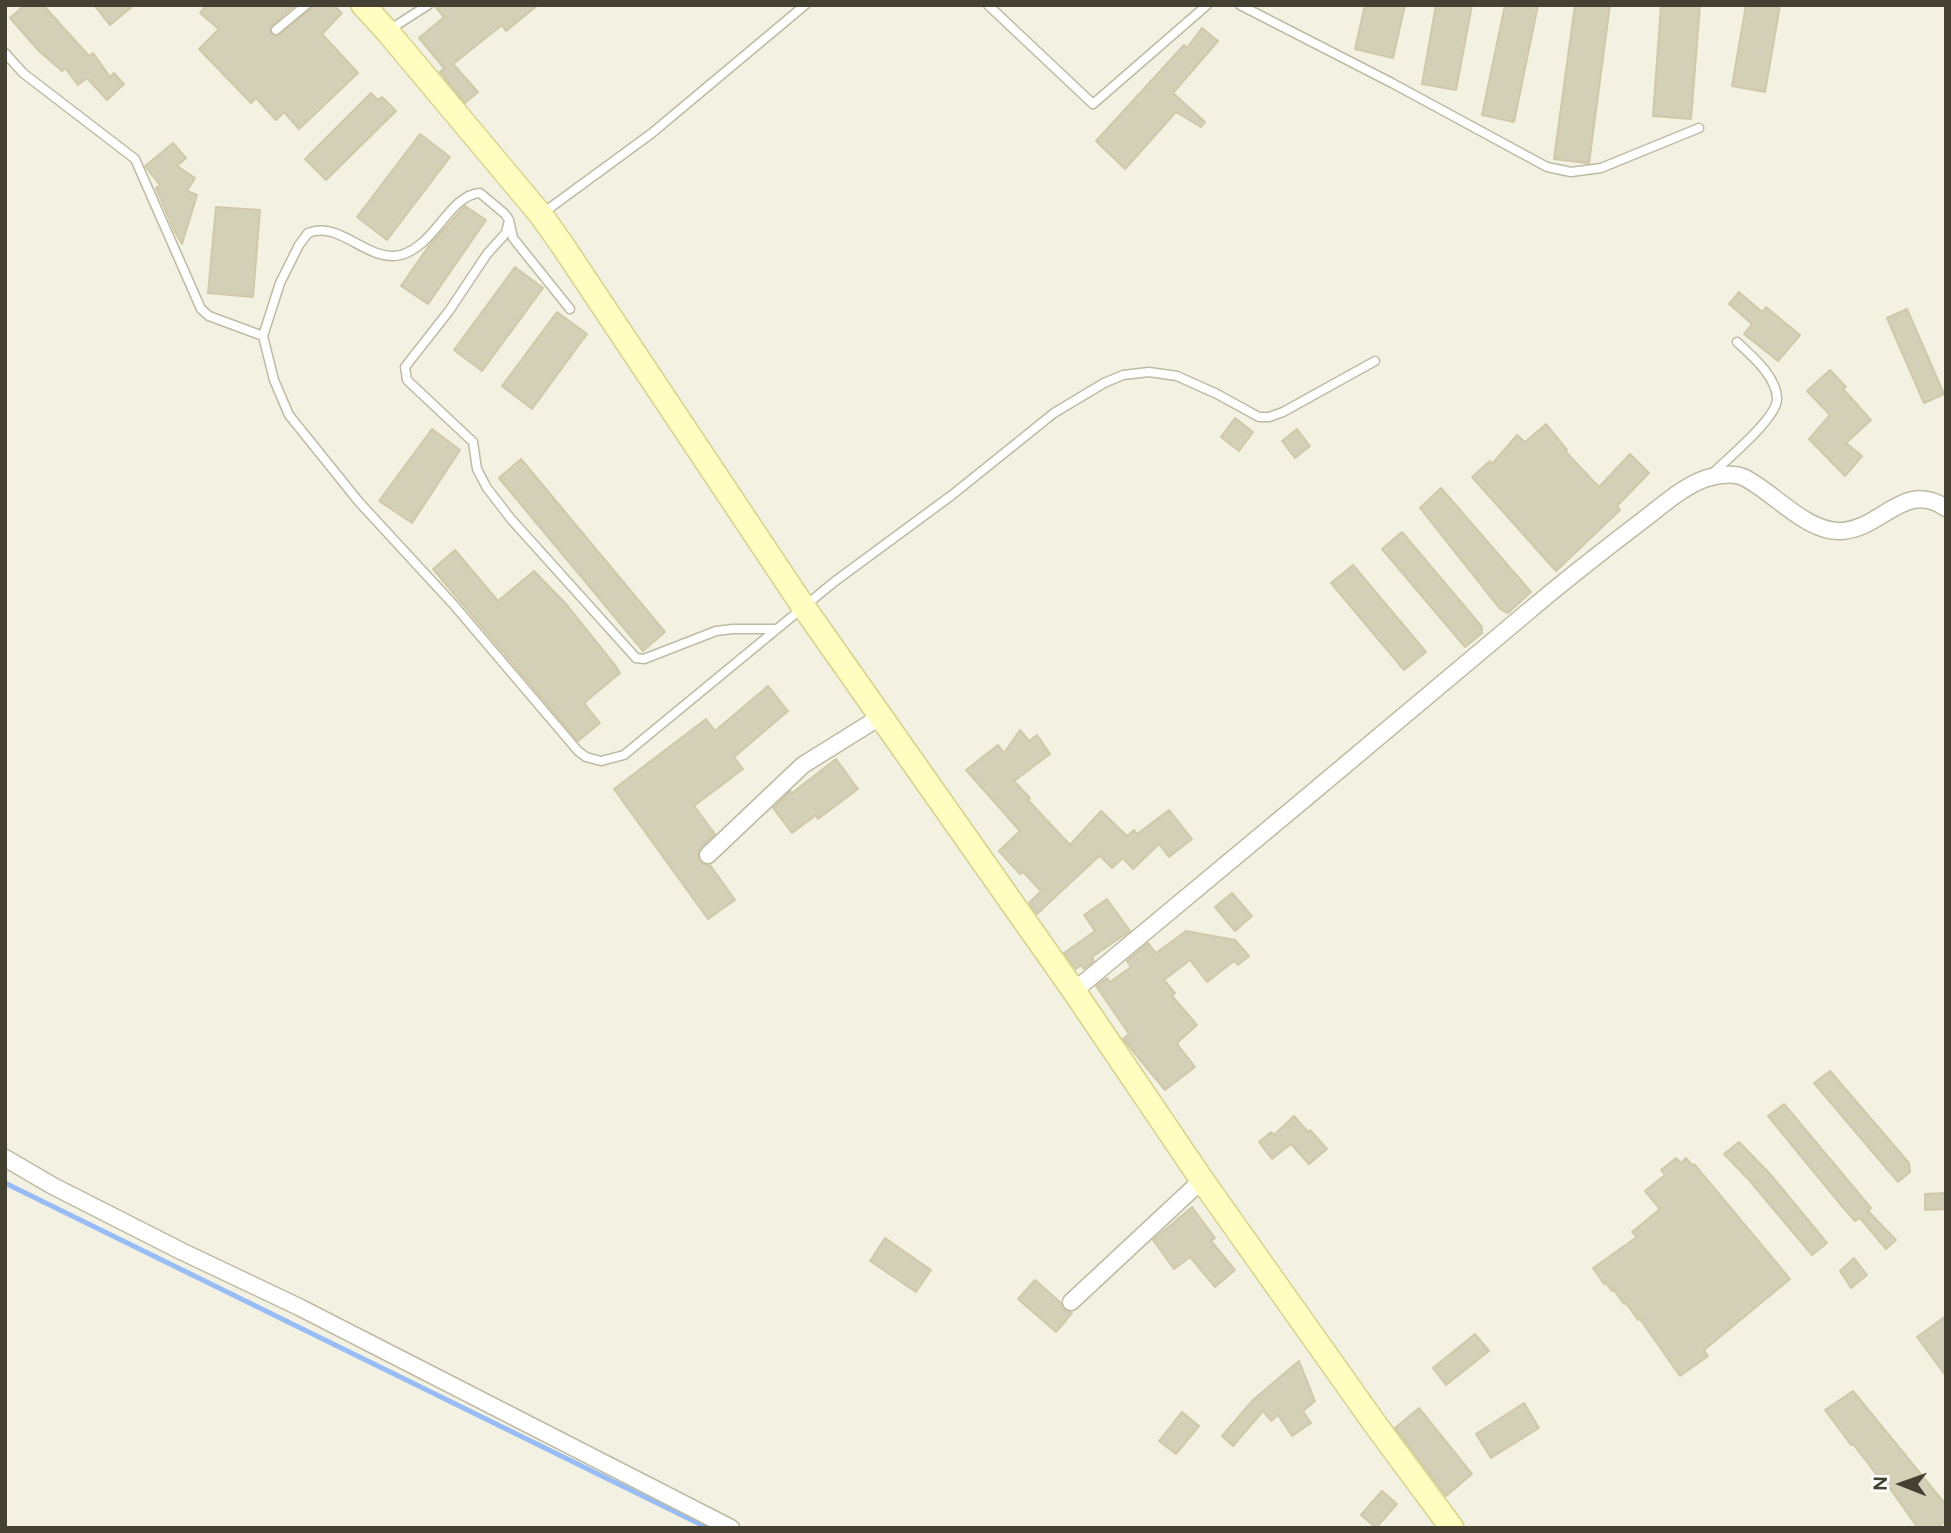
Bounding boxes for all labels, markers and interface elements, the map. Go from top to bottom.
north arrow [1867,1449,1937,1519]
text: N [1869,1476,1892,1491]

